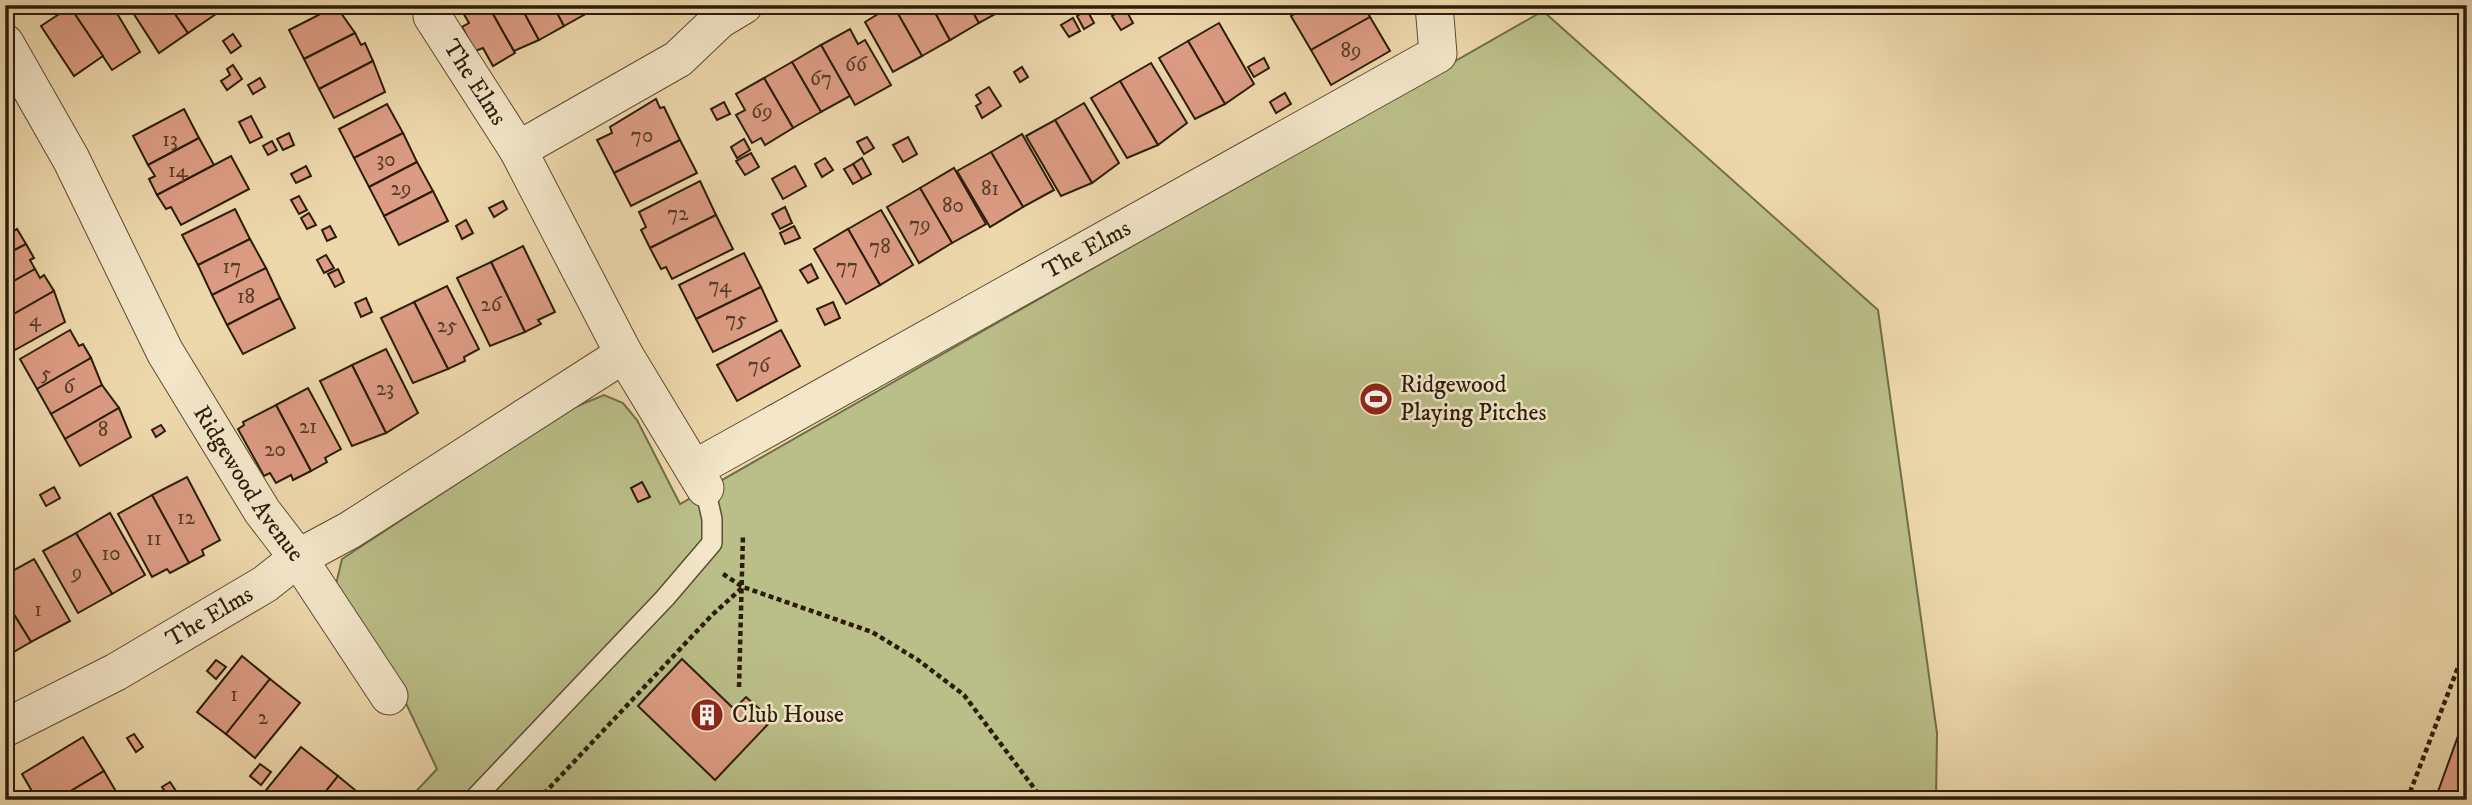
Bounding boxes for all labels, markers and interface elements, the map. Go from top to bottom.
street label: The Elms [436,34,513,131]
house number: 89 [1341,38,1362,64]
house number: 66 [845,52,868,78]
house number: 67 [810,66,832,92]
house number: 69 [751,99,773,125]
house number: 70 [631,123,653,149]
house number: 13 [162,127,178,153]
house number: 30 [376,147,396,173]
house number: 14 [168,158,189,184]
house number: 29 [391,176,411,202]
house number: 81 [981,176,999,202]
house number: 80 [942,193,964,219]
house number: 72 [667,201,689,227]
house number: 79 [909,212,931,238]
street label: The Elms [1038,213,1136,286]
house number: 78 [869,234,891,260]
house number: 17 [223,254,241,280]
house number: 77 [836,254,858,280]
house number: 74 [709,273,732,299]
house number: 18 [237,284,255,310]
house number: 26 [480,292,503,318]
house number: 4 [29,307,42,333]
house number: 75 [725,307,747,333]
house number: 25 [437,313,457,339]
house number: 76 [748,353,771,379]
house number: 5 [41,361,51,387]
place label: Ridgewood Playing Pitches [1400,370,1547,428]
house number: 6 [64,374,76,400]
house number: 23 [376,376,394,402]
sports icon: Ridgewood Playing Pitches [1357,380,1395,418]
street label: Ridgewood Avenue [186,400,310,568]
house number: 21 [299,414,317,440]
house number: 8 [98,417,108,443]
house number: 20 [264,437,286,463]
house number: 12 [177,505,196,531]
house number: 11 [146,526,162,552]
house number: 10 [102,541,120,567]
house number: 9 [71,560,82,586]
street label: The Elms [161,579,259,654]
house number: 1 [34,597,42,623]
house number: 1 [230,682,238,708]
building icon: Club House [688,696,726,734]
place label: Club House [732,700,844,730]
house number: 2 [258,705,269,731]

